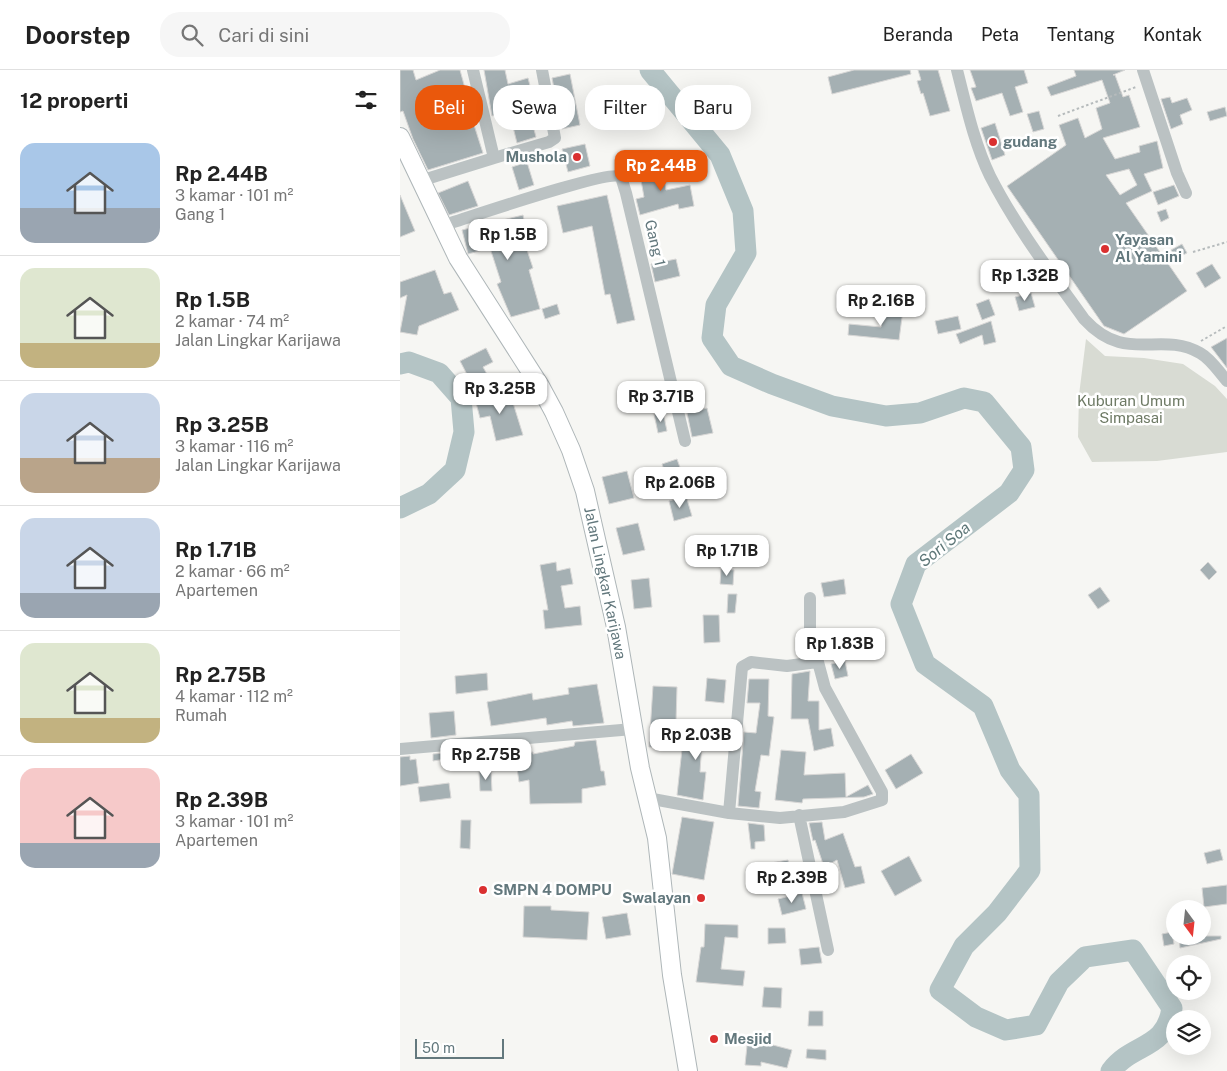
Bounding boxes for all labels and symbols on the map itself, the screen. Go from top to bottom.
place label: gudang [1003,133,1058,150]
marker: gudang [987,136,999,148]
place label: Mushola [506,148,567,165]
pin: Rp 2.44B [609,150,713,192]
marker: Mushola [571,151,583,163]
pin: Rp 1.5B [462,218,554,261]
street label: Gang 1 [642,218,669,268]
place label: Yayasan Al Yamini [1115,231,1182,265]
marker: Yayasan Al Yamini [1099,243,1111,255]
pin: Rp 1.32B [973,260,1077,302]
pin: Rp 2.16B [829,284,933,327]
pin: Rp 3.25B [448,372,552,415]
pin: Rp 3.71B [609,380,713,423]
park label: Kuburan Umum Simpasai [1077,392,1185,426]
pin: Rp 2.06B [628,466,732,509]
street label: Jalan Lingkar Karijawa [581,505,630,661]
water label: Sori Soa [915,518,974,571]
pin: Rp 1.71B [675,534,779,577]
pin: Rp 1.83B [788,628,892,670]
pin: Rp 2.03B [644,718,748,761]
pin: Rp 2.75B [434,738,538,781]
pin: Rp 2.39B [740,862,844,904]
place label: SMPN 4 DOMPU [493,881,612,898]
marker: SMPN 4 DOMPU [477,884,489,896]
place label: Swalayan [622,889,691,906]
marker: Swalayan [695,892,707,904]
north arrow [1166,900,1211,945]
place label: Mesjid [724,1030,772,1047]
marker: Mesjid [708,1033,720,1045]
scale bar [415,1036,504,1059]

